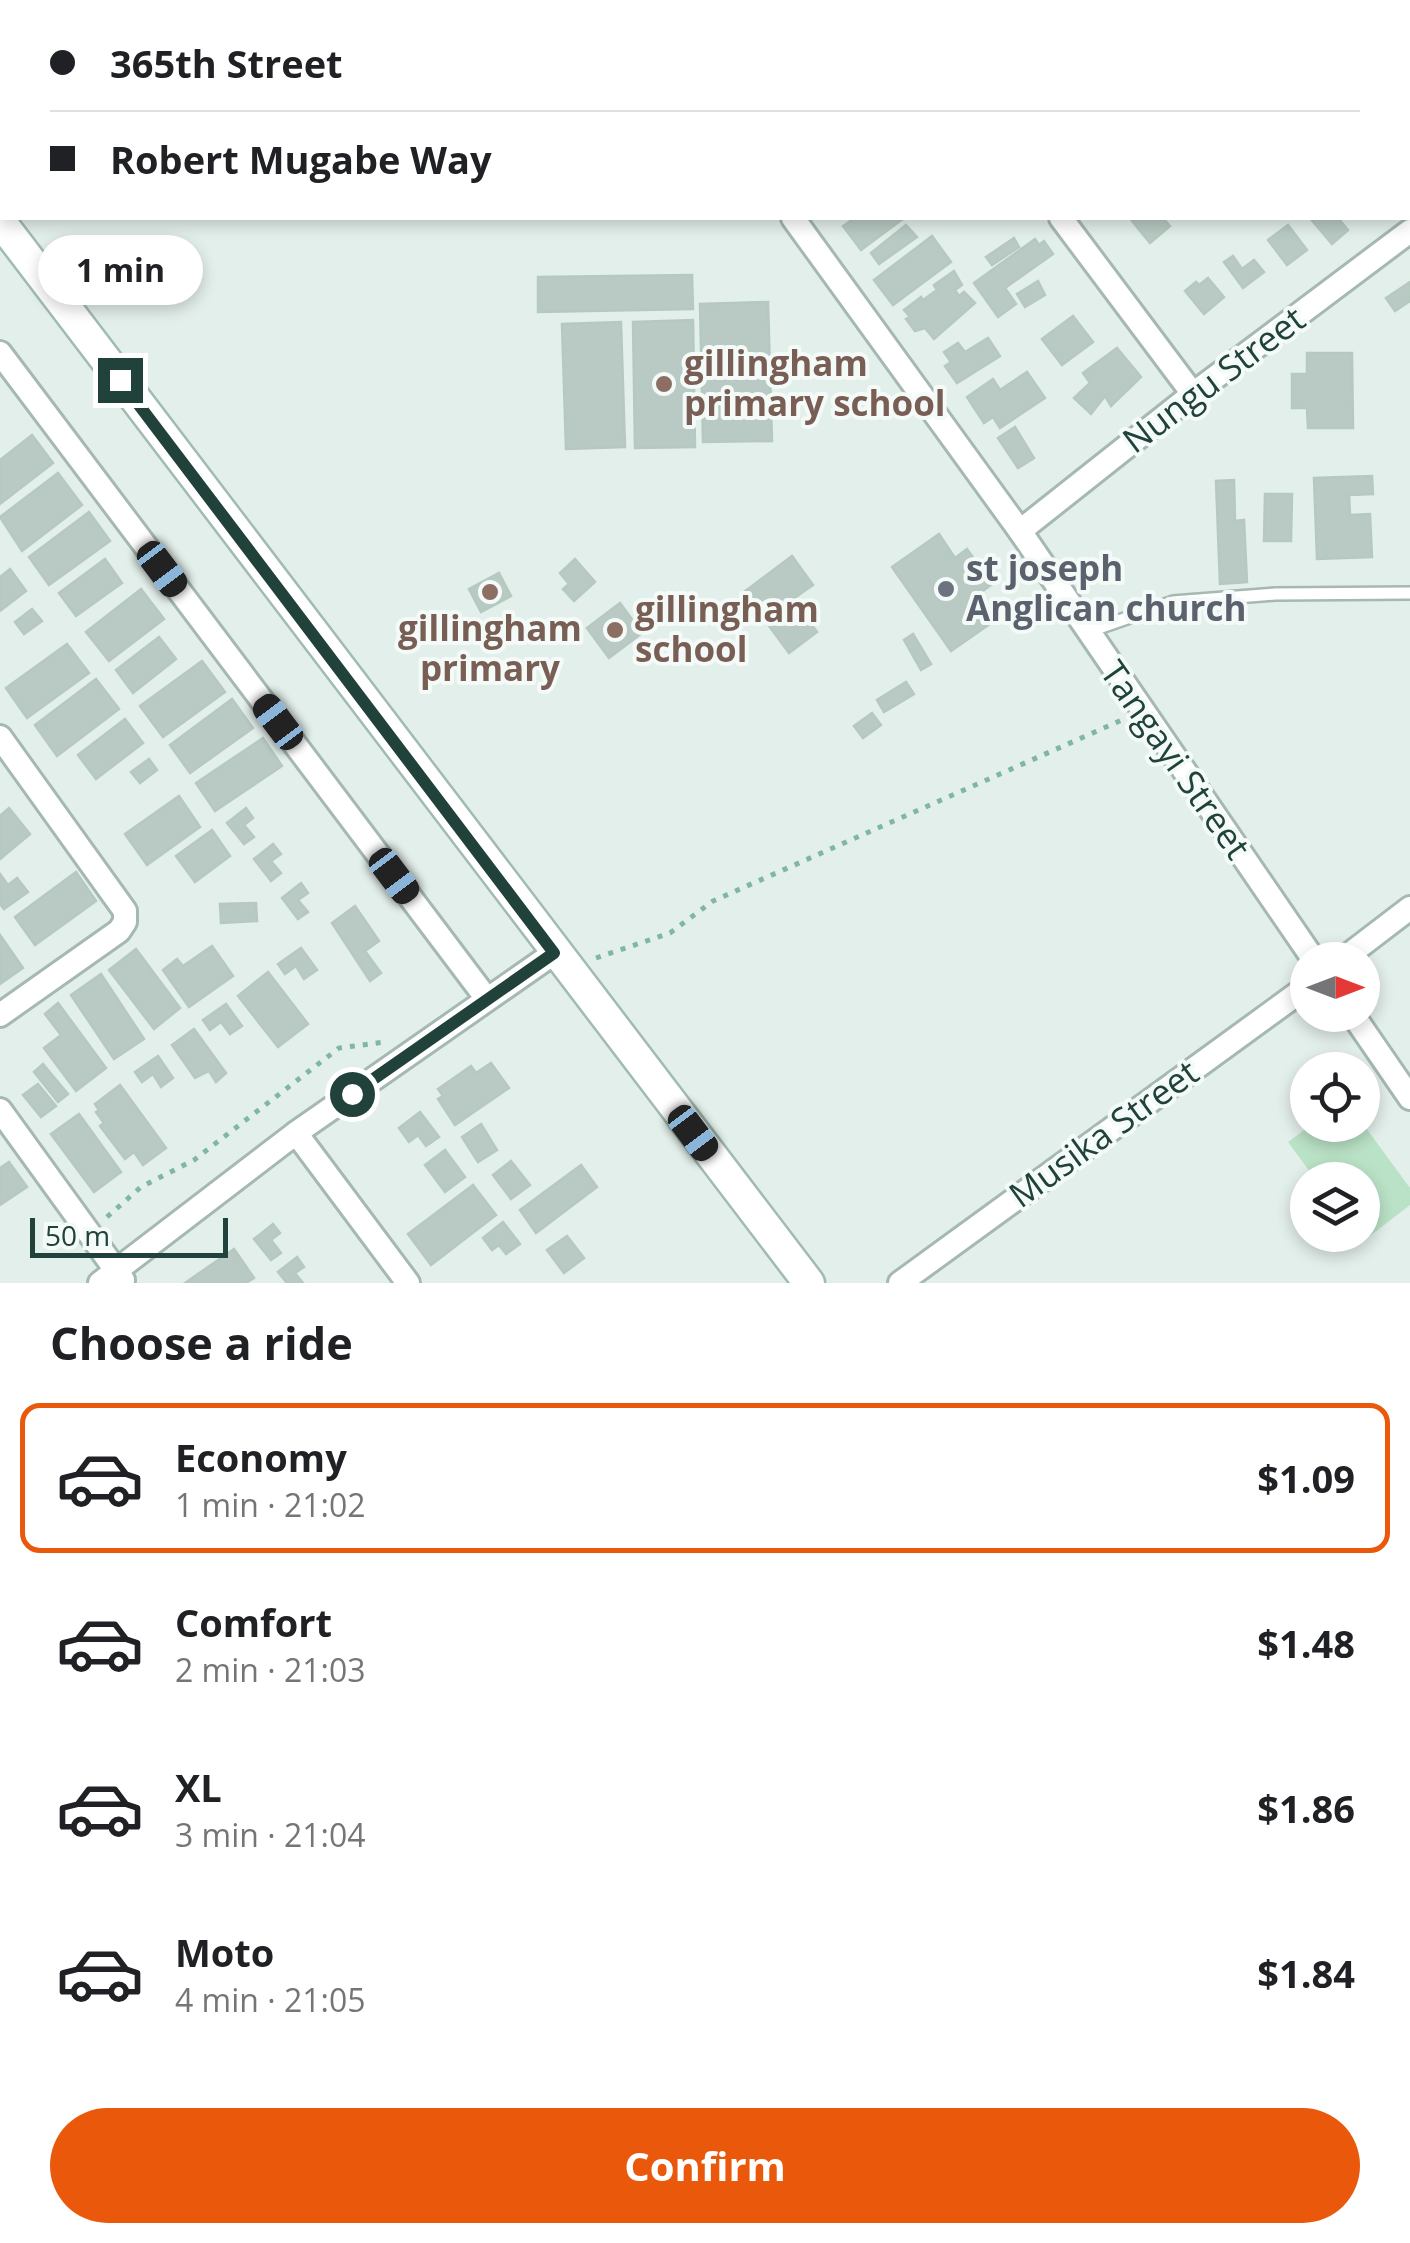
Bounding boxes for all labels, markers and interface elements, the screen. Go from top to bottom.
text: 365th Street [110,37,343,89]
text: Robert Mugabe Way [110,133,492,185]
callout: 1 min [38,235,202,305]
text: 1 min [76,248,165,291]
street label: Nungu Street [1112,295,1314,463]
place label: gillingham primary school [684,339,946,426]
route end [98,358,143,403]
marker: gillingham primary school [653,373,675,395]
car [132,536,192,602]
place label: st joseph Anglican church [966,544,1246,631]
marker: st joseph Anglican church [935,578,957,600]
marker: gillingham primary [479,581,501,603]
place label: gillingham school [635,585,819,672]
place label: gillingham primary [398,604,582,691]
marker: gillingham school [604,619,626,641]
street label: Tangayi Street [1090,651,1262,868]
car [248,689,308,755]
car [364,843,424,909]
north arrow [1290,942,1380,1032]
map controls [1290,942,1380,1252]
street label: Musika Street [999,1048,1207,1217]
button: locate [1290,1052,1380,1142]
route start [330,1072,375,1117]
car [663,1100,723,1166]
button: layers [1290,1162,1380,1252]
scale bar [30,1213,228,1258]
text: 50 m [45,1216,110,1254]
text: Choose a ride [50,1312,353,1373]
text: Economy [175,1431,347,1483]
icon: car [55,1433,145,1523]
text: $1.09 [1257,1452,1355,1504]
text: 1 min · 21:02 [175,1483,366,1526]
text: Comfort [175,1596,332,1648]
icon: car [55,1598,145,1688]
text: $1.48 [1257,1617,1355,1669]
text: 2 min · 21:03 [175,1648,366,1691]
text: XL [175,1761,222,1813]
icon: car [55,1763,145,1853]
text: $1.86 [1257,1782,1355,1834]
text: 3 min · 21:04 [175,1813,366,1856]
text: Moto [175,1926,274,1978]
icon: car [55,1928,145,2018]
text: $1.84 [1257,1947,1355,1999]
text: 4 min · 21:05 [175,1978,366,2021]
button: Confirm [50,2108,1360,2223]

